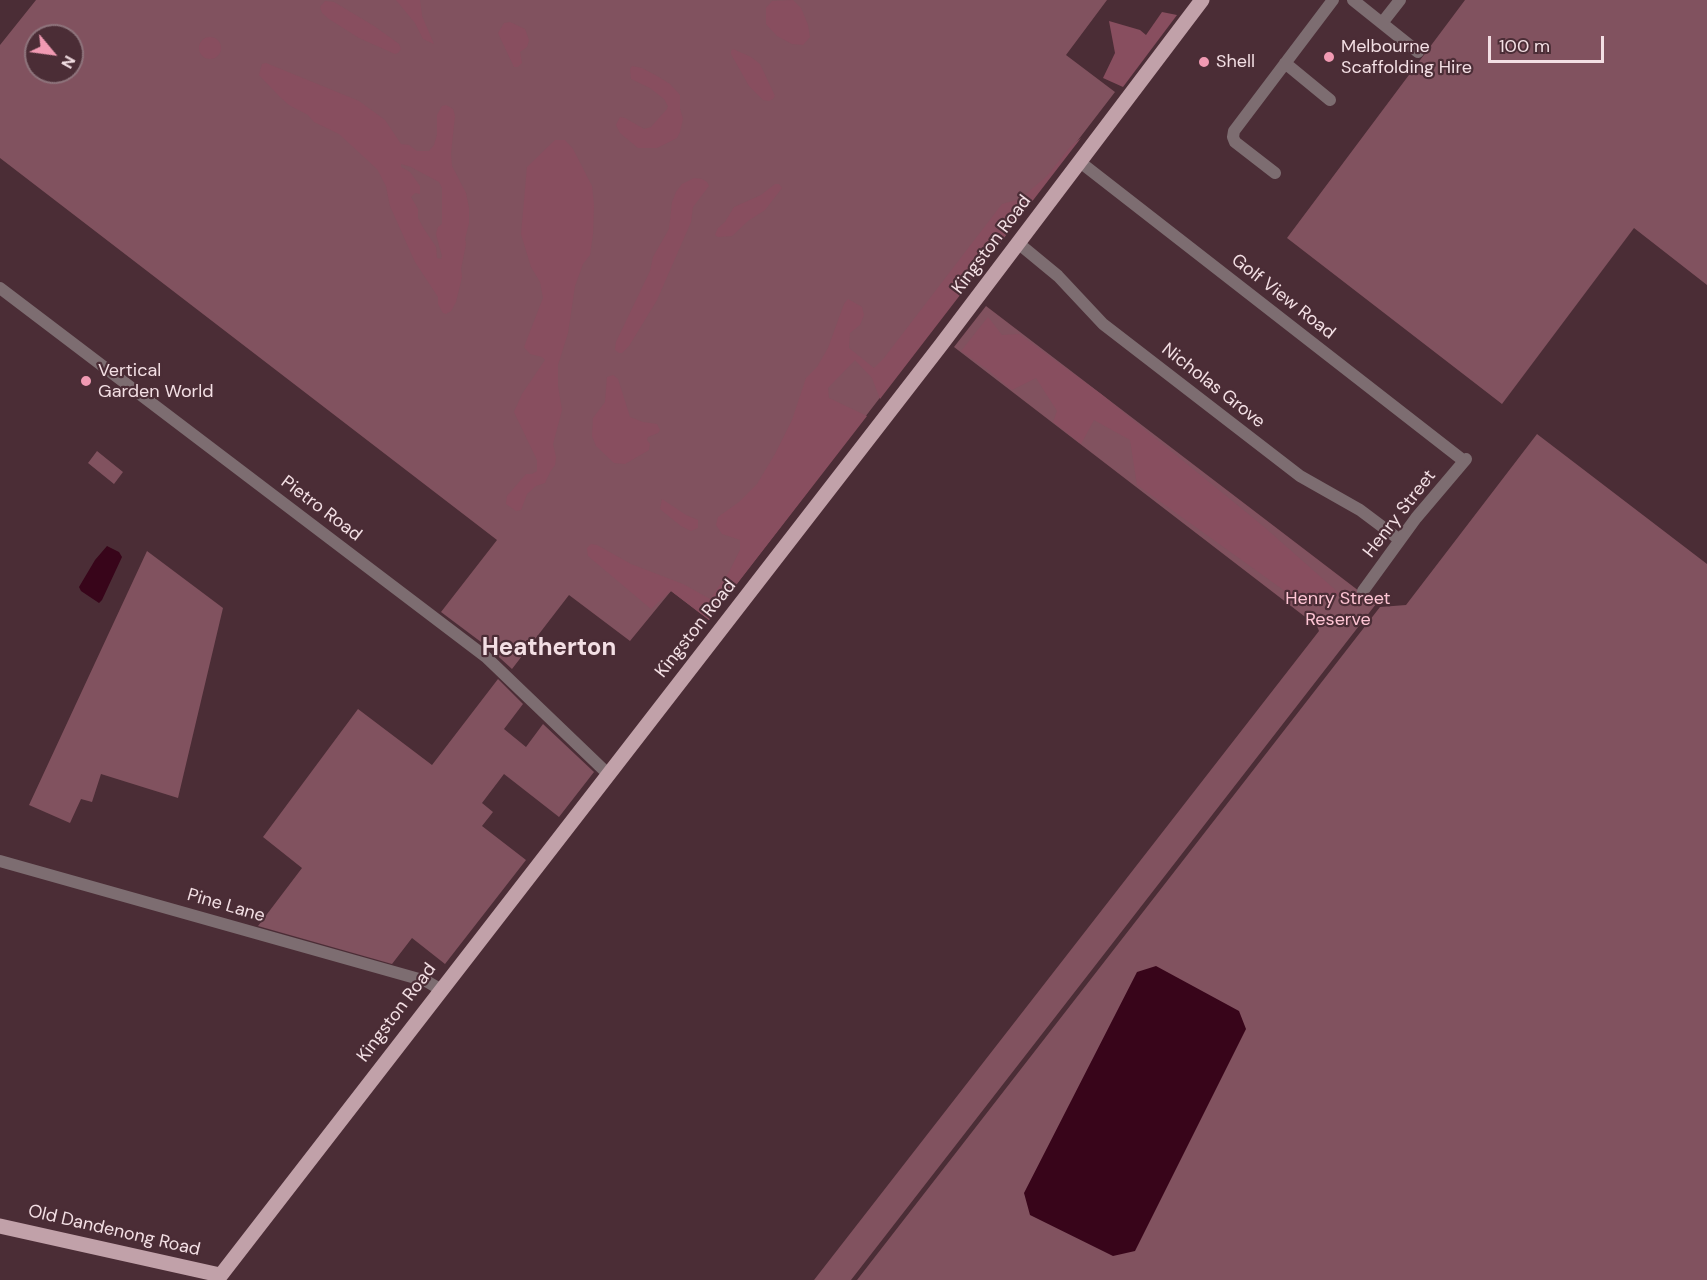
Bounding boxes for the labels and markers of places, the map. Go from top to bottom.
place label: Melbourne Scaffolding Hire [1341,36,1472,78]
marker: Melbourne Scaffolding Hire [1322,50,1336,64]
place label: Shell [1216,51,1255,73]
marker: Shell [1197,55,1211,69]
place label: Vertical Garden World [98,360,214,403]
marker: Vertical Garden World [79,374,93,388]

